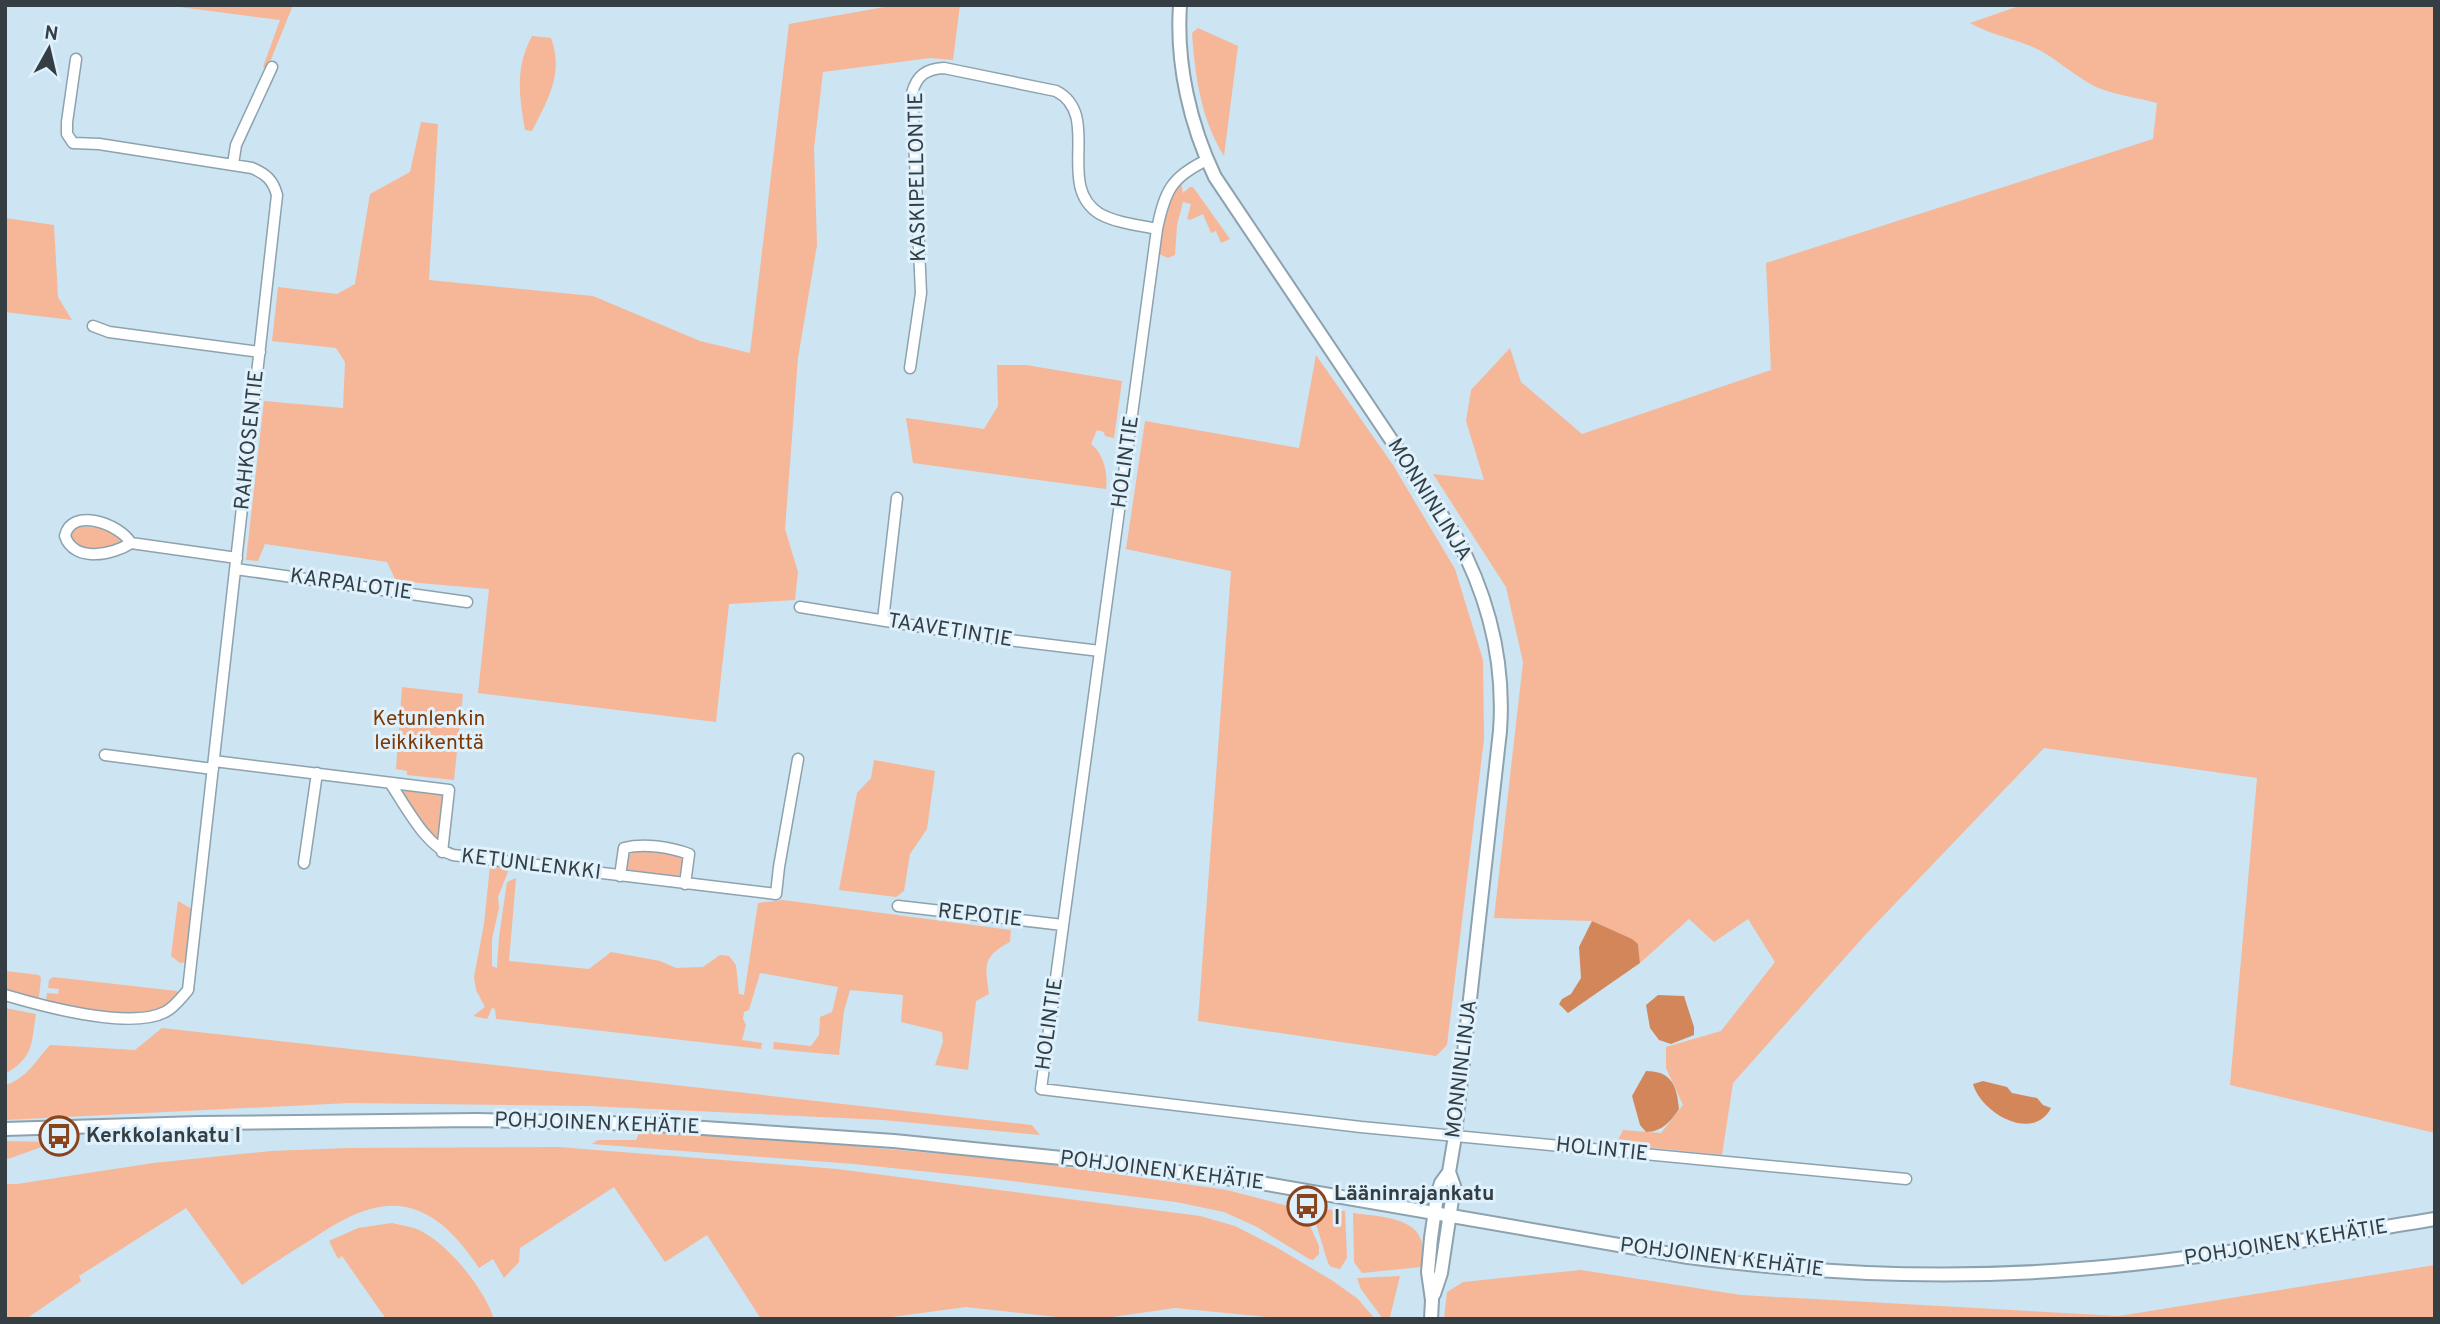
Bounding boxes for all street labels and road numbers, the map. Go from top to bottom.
street label: KASKIPELLONTIE [903,92,933,262]
street label: RAHKOSENTIE [229,369,271,511]
street label: HOLINTIE [1106,414,1146,510]
street label: MONNINLINJA [1381,434,1477,566]
street label: KARPALOTIE [288,563,414,607]
street label: TAAVETINTIE [886,608,1014,654]
street label: KETUNLENKKI [460,843,602,887]
street label: REPOTIE [937,898,1023,934]
street label: HOLINTIE [1030,976,1070,1072]
street label: MONNINLINJA [1440,998,1484,1140]
street label: POHJOINEN KEHÄTIE [494,1107,700,1141]
street label: HOLINTIE [1554,1132,1650,1168]
street label: POHJOINEN KEHÄTIE [1058,1145,1266,1197]
street label: POHJOINEN KEHÄTIE [2182,1214,2390,1272]
street label: POHJOINEN KEHÄTIE [1618,1232,1826,1284]

